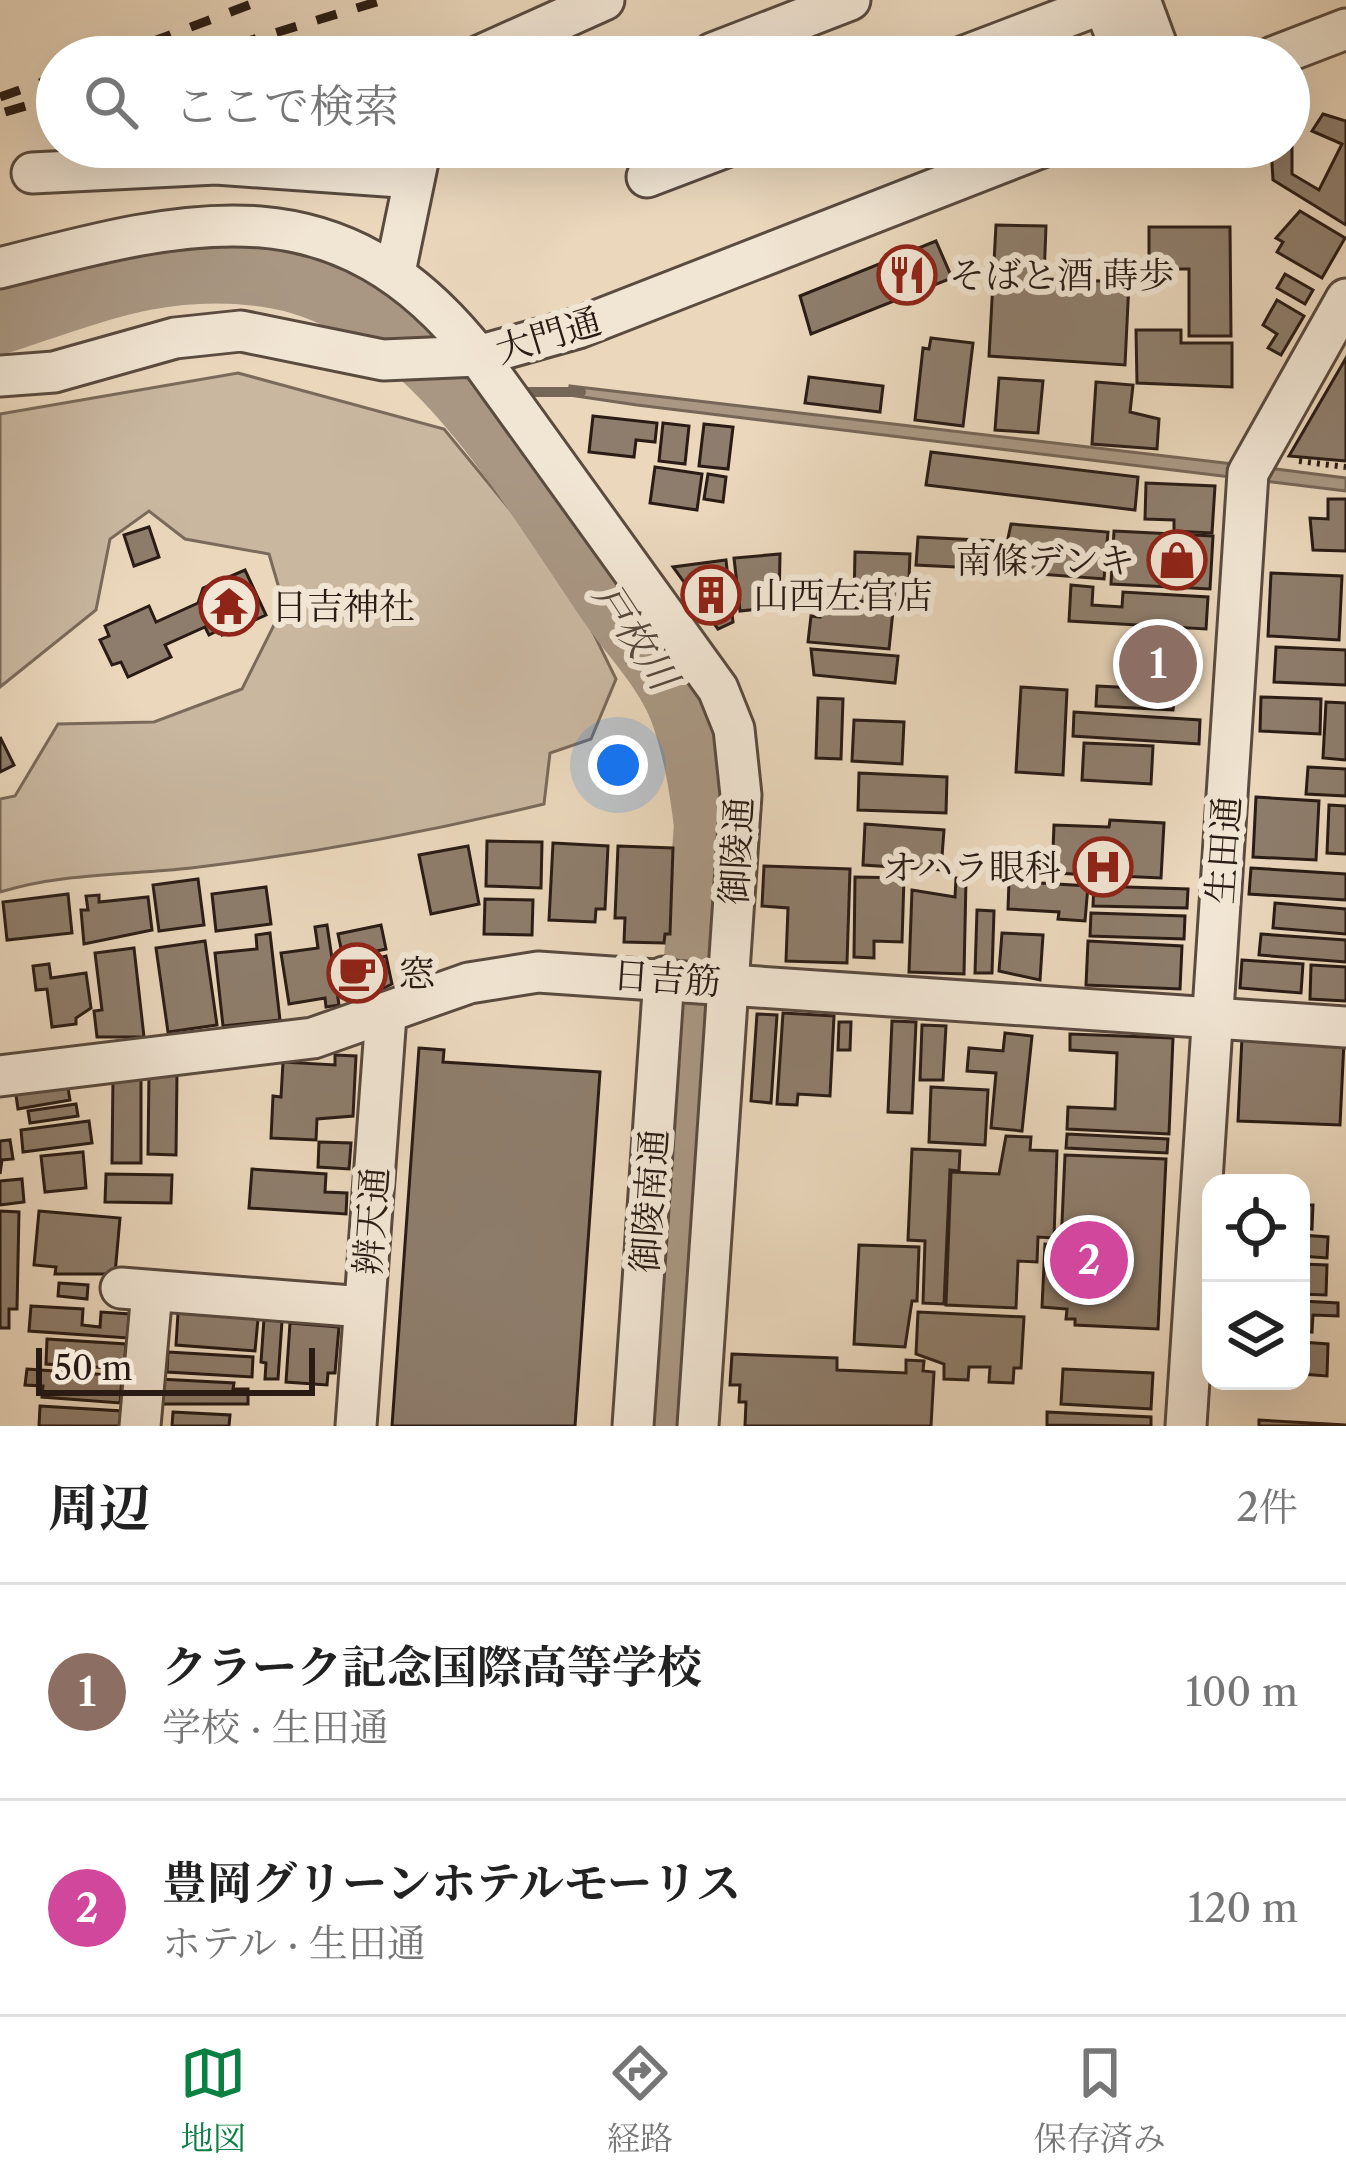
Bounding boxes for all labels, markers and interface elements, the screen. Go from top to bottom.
search box [36,36,1310,168]
icon: search [78,69,144,135]
text: ここで検索 [174,78,399,134]
restaurant icon: そばと酒 蒔歩 [876,244,938,306]
place label: そばと酒 蒔歩 [949,253,1175,297]
street label: 大門通 [490,298,606,372]
shop icon: 南條デンキ [1146,529,1208,591]
place label: 南條デンキ [956,538,1135,582]
building icon: 山西左官店 [680,564,742,626]
place label: 山西左官店 [753,573,933,617]
water label: 戸枚川 [584,574,690,701]
temple icon: 日吉神社 [198,575,260,637]
place label: 日吉神社 [271,584,415,628]
pin: 1 [1119,619,1197,709]
your location [588,735,648,795]
street label: 生田通 [1197,795,1249,905]
street label: 御陵通 [711,796,761,906]
hospital icon: オハラ眼科 [1072,836,1134,898]
place label: オハラ眼科 [882,845,1061,889]
cafe icon: 窓 [326,942,388,1004]
place label: 窓 [399,951,435,995]
street label: 日吉筋 [612,952,722,1004]
street label: 御陵南通 [622,1128,676,1274]
street label: 辨天通 [345,1166,397,1276]
map controls [1202,1174,1310,1390]
button: locate [1202,1174,1310,1282]
pin: 2 [1050,1215,1128,1305]
button: layers [1202,1282,1310,1390]
scale bar [36,1342,315,1395]
text: 50 m [54,1348,132,1389]
text: 周辺 [48,1477,150,1539]
text: 2件 [1237,1483,1298,1531]
text: クラーク記念国際高等学校 [162,1639,702,1695]
text: 1 [78,1668,96,1716]
text: 100 m [1185,1668,1298,1716]
text: 学校 · 生田通 [162,1703,389,1751]
text: 豊岡グリーンホテルモーリス [162,1855,741,1911]
text: 2 [75,1884,99,1932]
text: 120 m [1188,1884,1298,1932]
text: ホテル · 生田通 [162,1919,426,1967]
tab: 地図 [180,2040,246,2159]
tab: 経路 [607,2040,673,2159]
tab: 保存済み [1034,2040,1166,2159]

